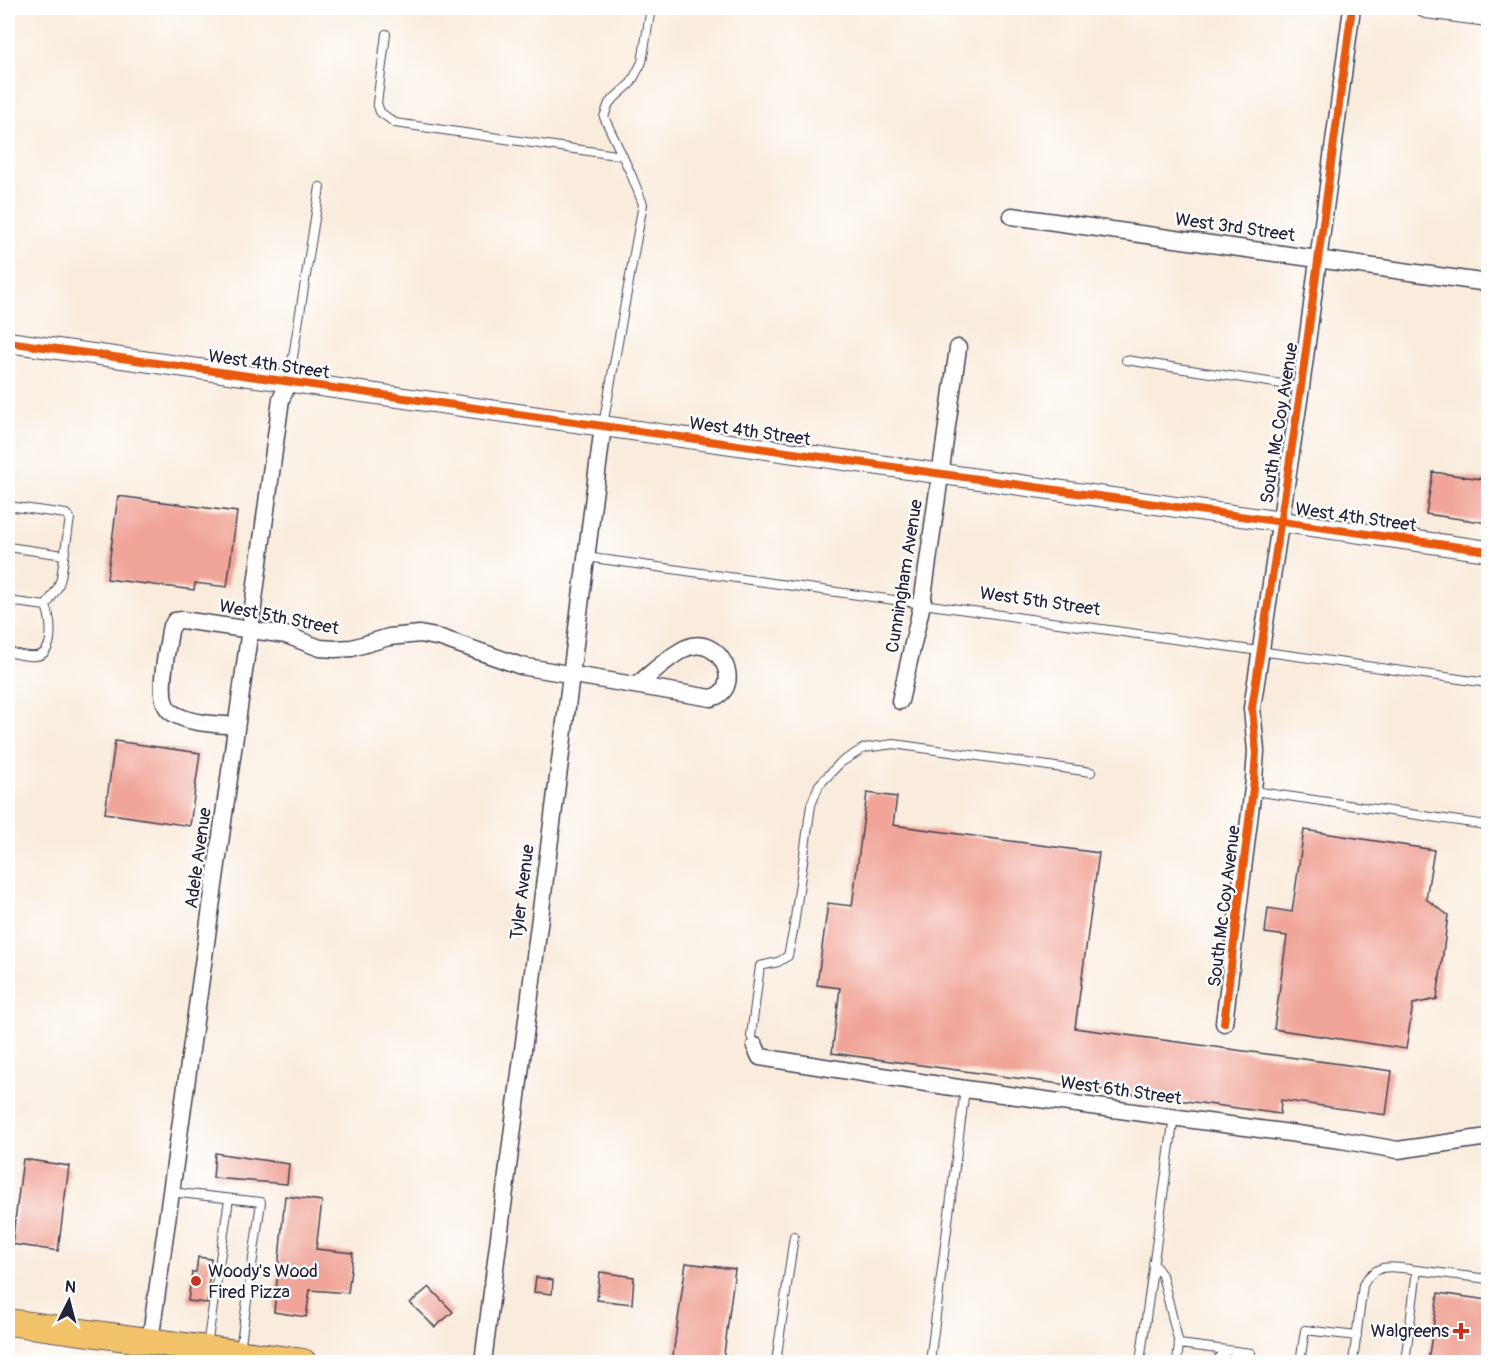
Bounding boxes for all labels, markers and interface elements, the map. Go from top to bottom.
street label: West 3rd Street [1173,208,1297,247]
street label: South Mc Coy Avenue [1255,341,1304,505]
street label: West 4th Street [207,345,332,384]
street label: West 4th Street [688,412,813,451]
street label: Cunningham Avenue [881,498,928,654]
street label: West 4th Street [1294,498,1419,537]
street label: West 5th Street [978,582,1102,621]
street label: West 5th Street [217,595,342,641]
street label: Adele Avenue [180,806,217,910]
street label: South Mc Coy Avenue [1203,824,1246,988]
street label: Tyler Avenue [505,843,540,941]
street label: West 6th Street [1059,1071,1184,1110]
place label: Woody's Wood Fired Pizza [208,1260,318,1304]
north arrow [39,1271,99,1331]
marker: Woody's Wood Fired Pizza [189,1274,203,1288]
text: N [64,1277,77,1298]
place label: Walgreens [1371,1320,1449,1343]
marker: Walgreens [1454,1324,1468,1338]

